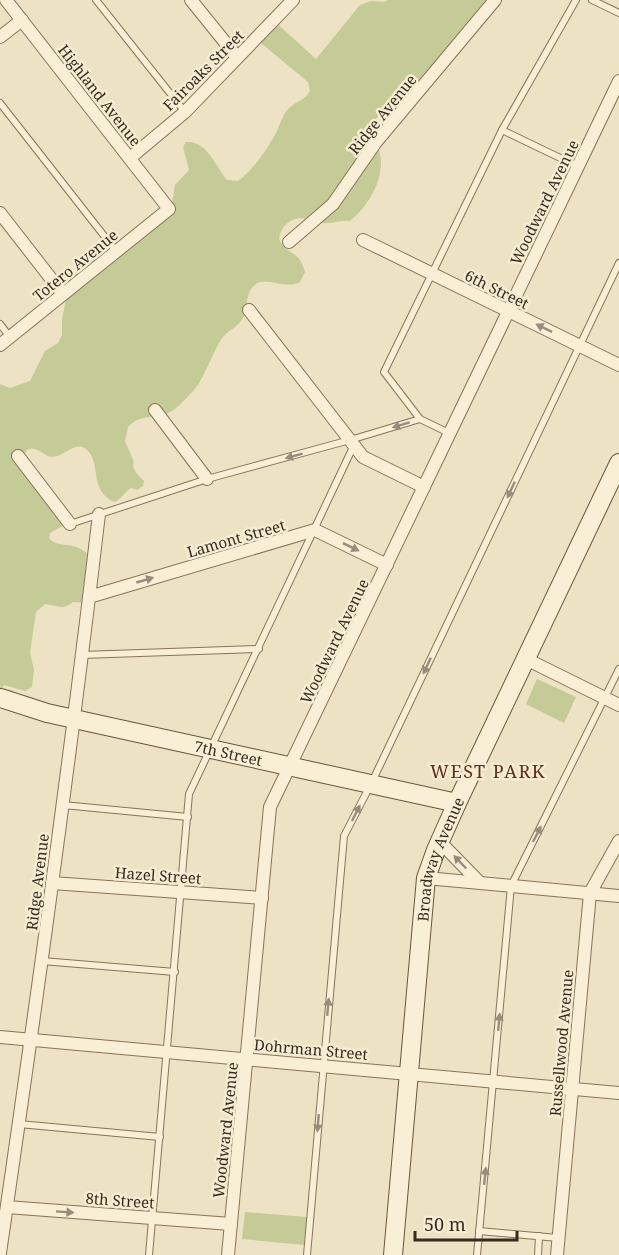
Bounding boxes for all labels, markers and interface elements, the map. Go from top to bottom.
street label: Fairoaks Street [158,25,248,115]
street label: Highland Avenue [54,40,146,150]
street label: Ridge Avenue [344,70,420,158]
street label: Woodward Avenue [505,136,583,268]
street label: Totero Avenue [28,225,122,305]
street label: 6th Street [462,265,532,313]
one-way arrow [535,324,552,333]
one-way arrow [392,420,410,430]
one-way arrow [285,451,303,461]
one-way arrow [506,481,515,498]
street label: Lamont Street [185,514,287,562]
one-way arrow [342,543,359,552]
one-way arrow [136,575,154,584]
street label: Woodward Avenue [295,575,373,707]
one-way arrow [423,657,432,674]
street label: 7th Street [192,736,264,770]
district label: WEST PARK [430,759,546,783]
street label: Broadway Avenue [412,794,468,922]
one-way arrow [351,805,361,822]
one-way arrow [532,825,542,842]
street label: Ridge Avenue [21,832,53,932]
one-way arrow [453,856,467,870]
street label: Hazel Street [114,862,202,888]
street label: Russellwood Avenue [545,969,577,1117]
one-way arrow [324,997,333,1016]
one-way arrow [494,1013,504,1032]
street label: Dohrman Street [253,1034,369,1064]
street label: Woodward Avenue [208,1061,242,1199]
one-way arrow [313,1114,323,1133]
one-way arrow [480,1166,490,1185]
street label: 8th Street [85,1188,155,1212]
scale bar [415,1204,517,1242]
one-way arrow [56,1207,75,1216]
text: 50 m [424,1212,466,1236]

